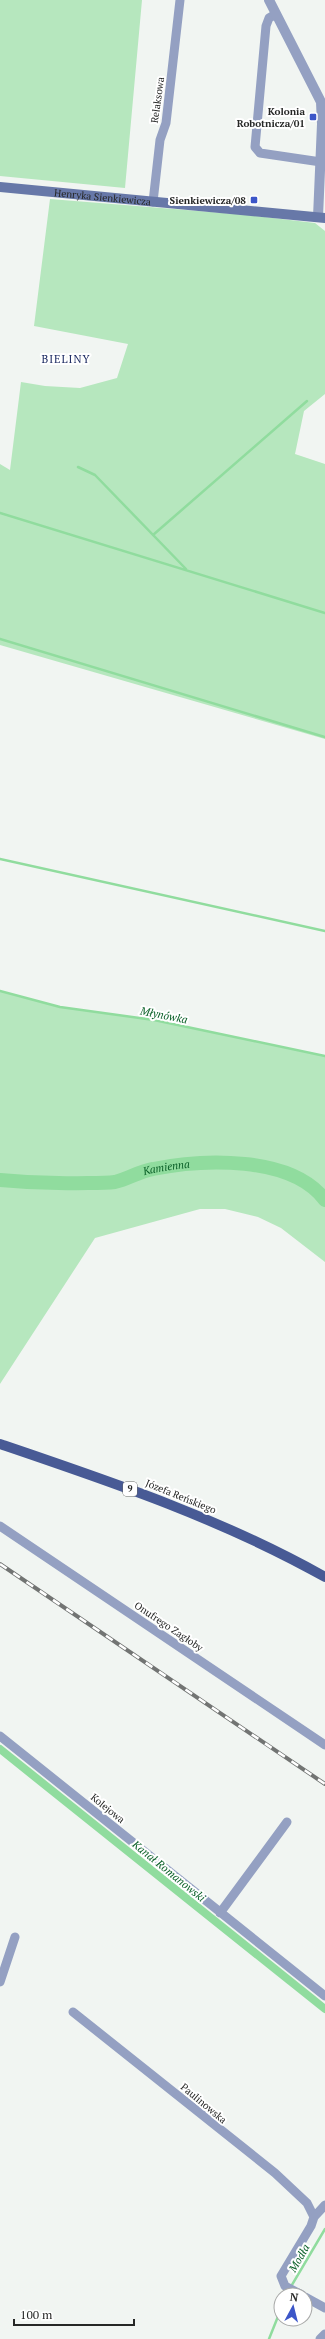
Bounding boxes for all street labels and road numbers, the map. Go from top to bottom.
street label: Relaksowa [148,76,167,124]
street label: Henryka Sienkiewicza [53,186,152,208]
street label: Józefa Reńskiego [144,1476,218,1517]
road number: 9 [123,1482,137,1496]
street label: Onufrego Zagłoby [132,1599,206,1655]
street label: Kolejowa [88,1791,127,1826]
street label: Paulinowska [178,2080,229,2126]

